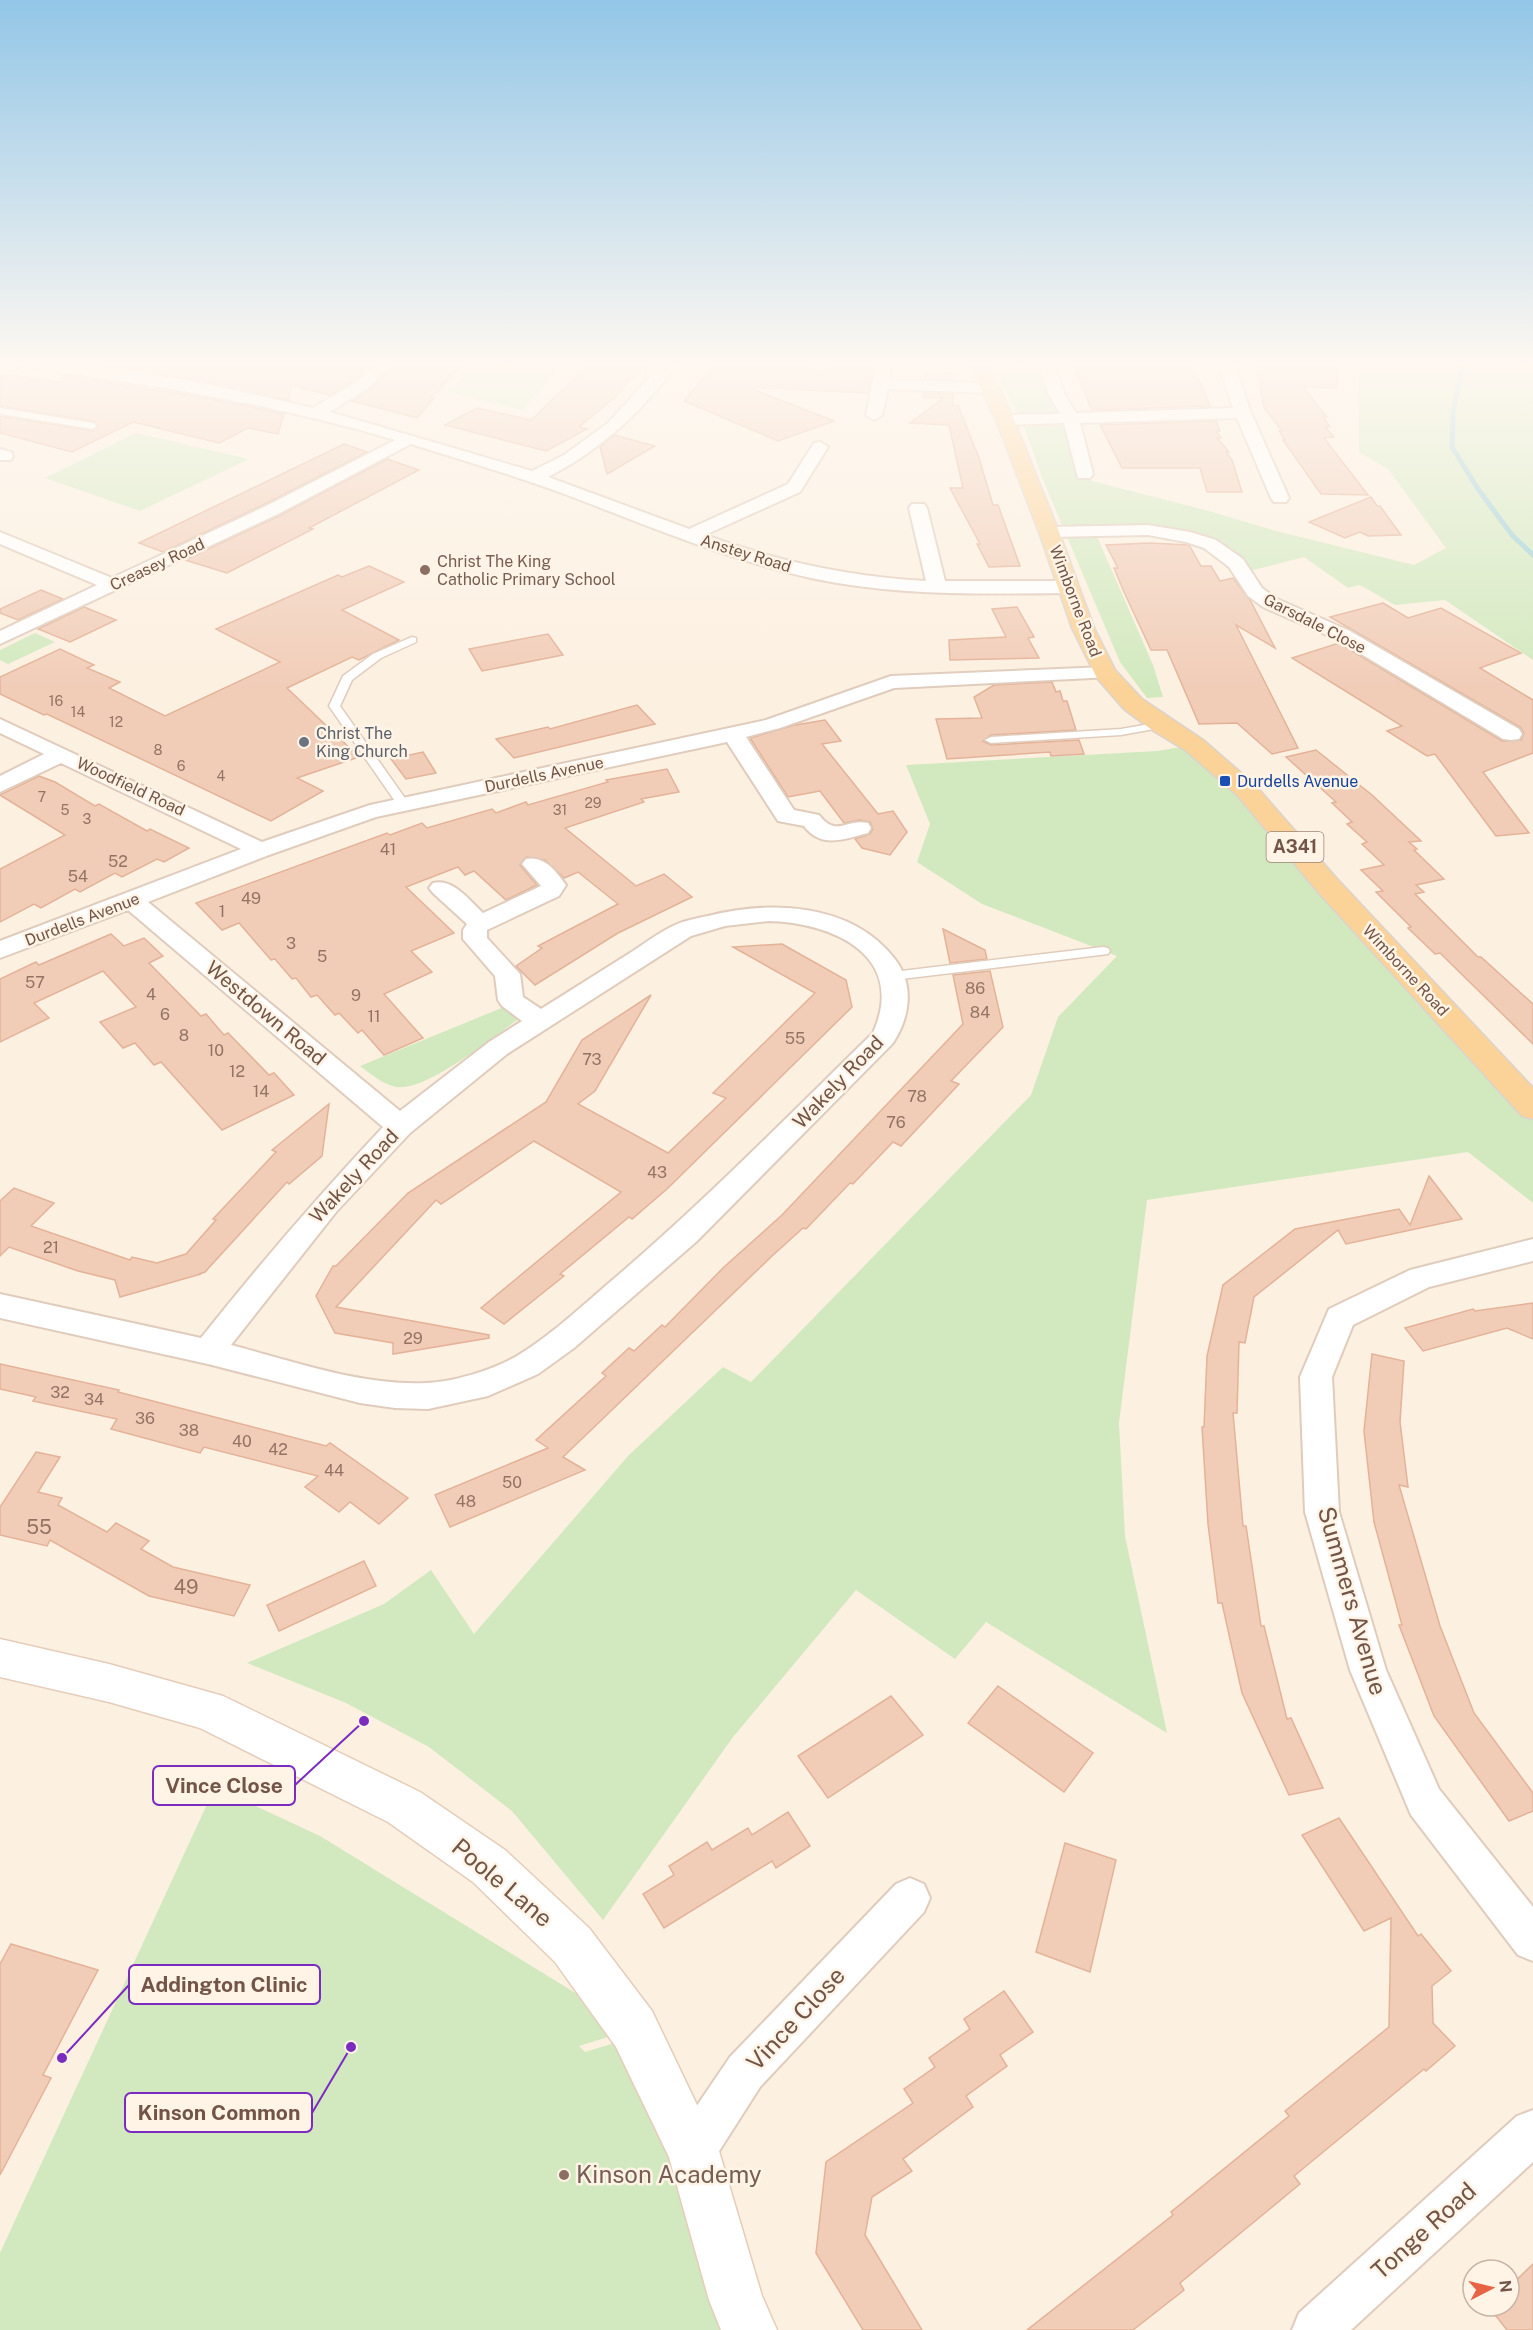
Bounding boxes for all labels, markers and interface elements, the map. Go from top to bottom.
street label: Anstey Road [698,531,793,576]
street label: Creasey Road [107,534,208,595]
street label: Wimborne Road [1046,543,1106,660]
place label: Christ The King Catholic Primary School [437,552,616,589]
marker: Christ The King Catholic Primary School [418,563,432,577]
street label: Garsdale Close [1260,590,1369,657]
house number: 16 [49,693,63,709]
house number: 14 [71,704,85,720]
house number: 12 [109,714,123,730]
place label: Christ The King Church [316,724,408,761]
marker: Christ The King Church [297,735,311,749]
house number: 8 [153,742,163,758]
street label: Woodfield Road [74,753,188,820]
street label: Durdells Avenue [483,753,605,796]
house number: 6 [177,758,186,774]
house number: 4 [217,768,226,784]
place label: Durdells Avenue [1237,772,1358,791]
marker: Durdells Avenue [1218,774,1232,788]
house number: 7 [38,789,46,805]
house number: 29 [584,795,602,811]
house number: 5 [61,802,70,818]
house number: 31 [553,802,567,818]
house number: 3 [83,811,92,827]
road number: A341 [1266,832,1324,862]
house number: 41 [380,840,396,859]
house number: 52 [108,852,128,871]
house number: 54 [68,867,88,886]
street label: Durdells Avenue [22,889,142,950]
house number: 49 [241,889,261,908]
house number: 1 [219,902,225,921]
street label: Wimborne Road [1358,921,1453,1020]
house number: 3 [286,934,296,953]
house number: 5 [317,947,327,966]
street label: Westdown Road [201,956,331,1070]
house number: 57 [25,973,45,992]
house number: 86 [965,979,985,998]
house number: 4 [146,985,156,1004]
house number: 9 [351,986,361,1005]
house number: 84 [970,1003,990,1022]
house number: 6 [160,1005,170,1024]
house number: 11 [367,1007,381,1026]
house number: 8 [179,1026,189,1045]
house number: 55 [785,1029,805,1048]
street label: Wakely Road [788,1031,888,1133]
house number: 10 [208,1041,224,1060]
house number: 73 [582,1050,602,1069]
house number: 12 [229,1062,245,1081]
house number: 14 [253,1082,269,1101]
house number: 78 [907,1087,927,1106]
house number: 76 [886,1113,906,1132]
street label: Wakely Road [304,1124,404,1228]
house number: 43 [647,1163,667,1182]
house number: 21 [43,1238,59,1257]
house number: 29 [403,1329,423,1348]
house number: 32 [50,1383,70,1402]
house number: 34 [84,1390,104,1409]
house number: 36 [135,1409,155,1428]
house number: 38 [179,1421,199,1440]
house number: 40 [232,1432,252,1451]
house number: 42 [268,1440,288,1459]
house number: 44 [324,1461,344,1480]
house number: 50 [502,1473,522,1492]
house number: 48 [456,1492,476,1511]
street label: Summers Avenue [1313,1503,1393,1698]
house number: 55 [26,1515,52,1539]
house number: 49 [173,1575,199,1599]
callout: Vince Close [153,1766,295,1805]
text: Vince Close [165,1773,283,1798]
street label: Poole Lane [447,1832,559,1932]
street label: Vince Close [740,1961,850,2076]
callout: Addington Clinic [129,1965,320,2004]
text: Addington Clinic [141,1972,307,1997]
callout: Kinson Common [125,2093,312,2132]
text: Kinson Common [138,2100,300,2125]
place label: Kinson Academy [576,2160,762,2188]
marker: Kinson Academy [557,2168,571,2182]
street label: Tonge Road [1365,2176,1481,2284]
north arrow [1461,2258,1521,2318]
text: N [1495,2279,1516,2294]

